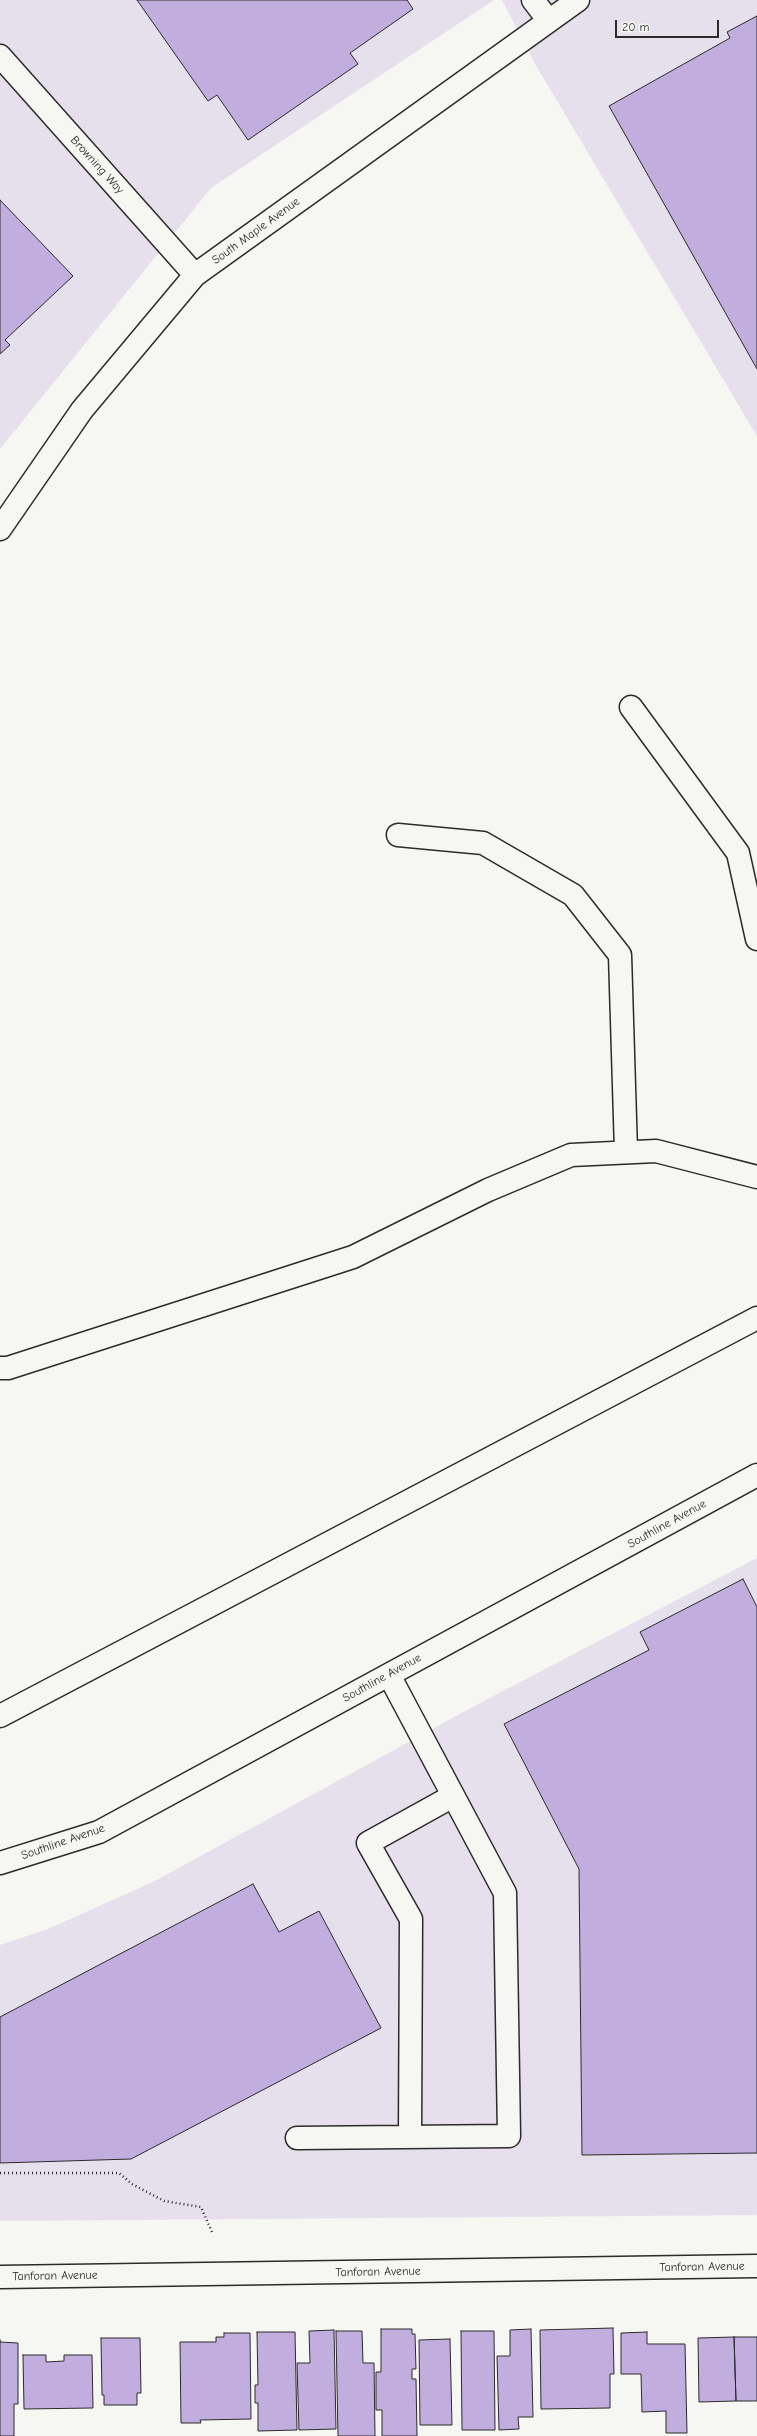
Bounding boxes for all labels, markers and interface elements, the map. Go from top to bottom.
scale bar [617,12,721,38]
text: 20 m [622,20,650,34]
street label: Browning Way [67,133,127,197]
street label: South Maple Avenue [209,194,303,268]
street label: Southline Avenue [625,1496,709,1552]
street label: Southline Avenue [340,1650,424,1706]
street label: Southline Avenue [19,1821,107,1863]
street label: Tanforan Avenue [659,2259,745,2275]
street label: Tanforan Avenue [335,2264,421,2280]
street label: Tanforan Avenue [12,2268,98,2284]

